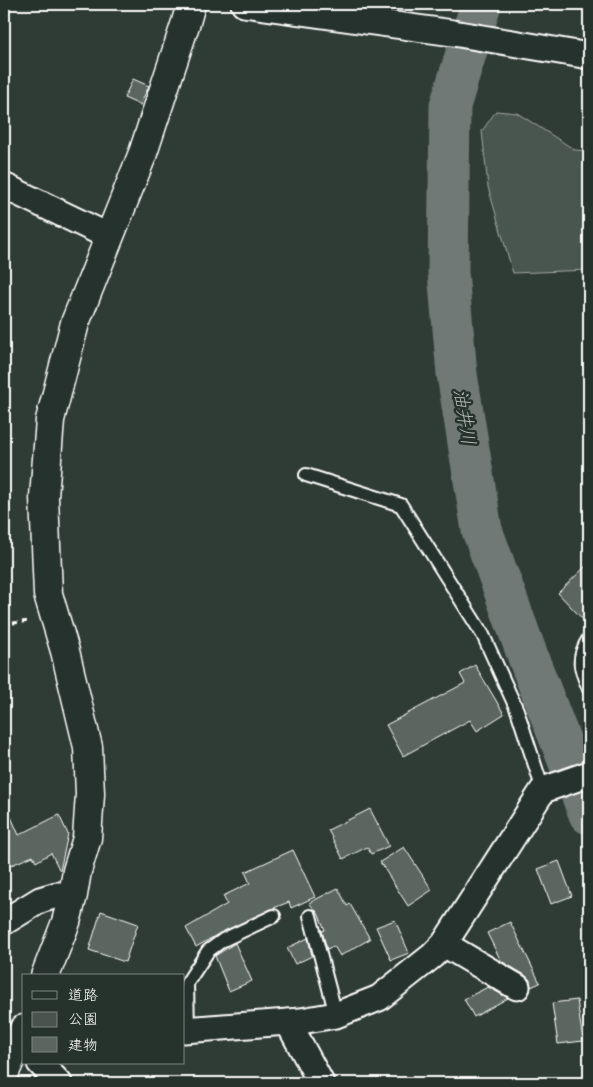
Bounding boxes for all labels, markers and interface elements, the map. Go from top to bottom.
water label: 油井川 [447,387,481,447]
legend [22,974,185,1064]
text: 道路 [68,986,98,1006]
text: 公園 [68,1010,98,1030]
text: 建物 [68,1036,98,1056]

